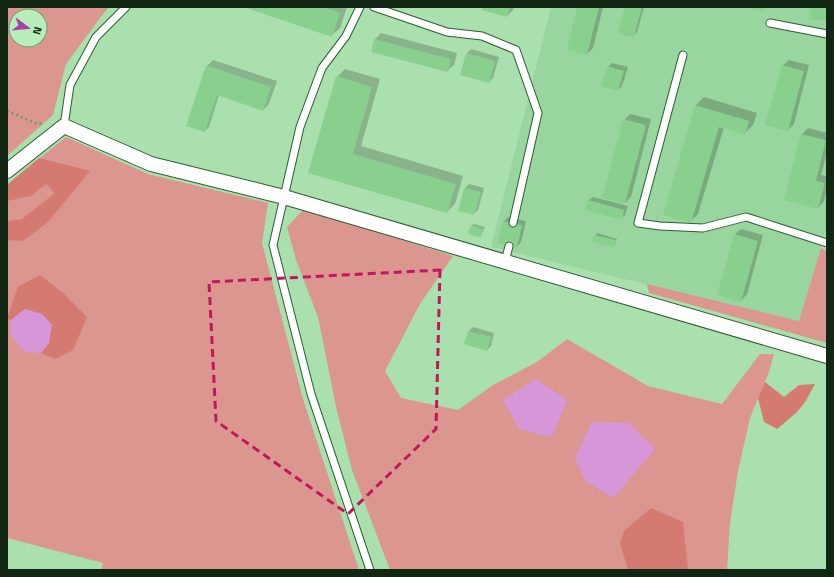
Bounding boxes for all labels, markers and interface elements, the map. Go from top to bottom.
north arrow [8,8,48,48]
text: N [29,25,46,37]

